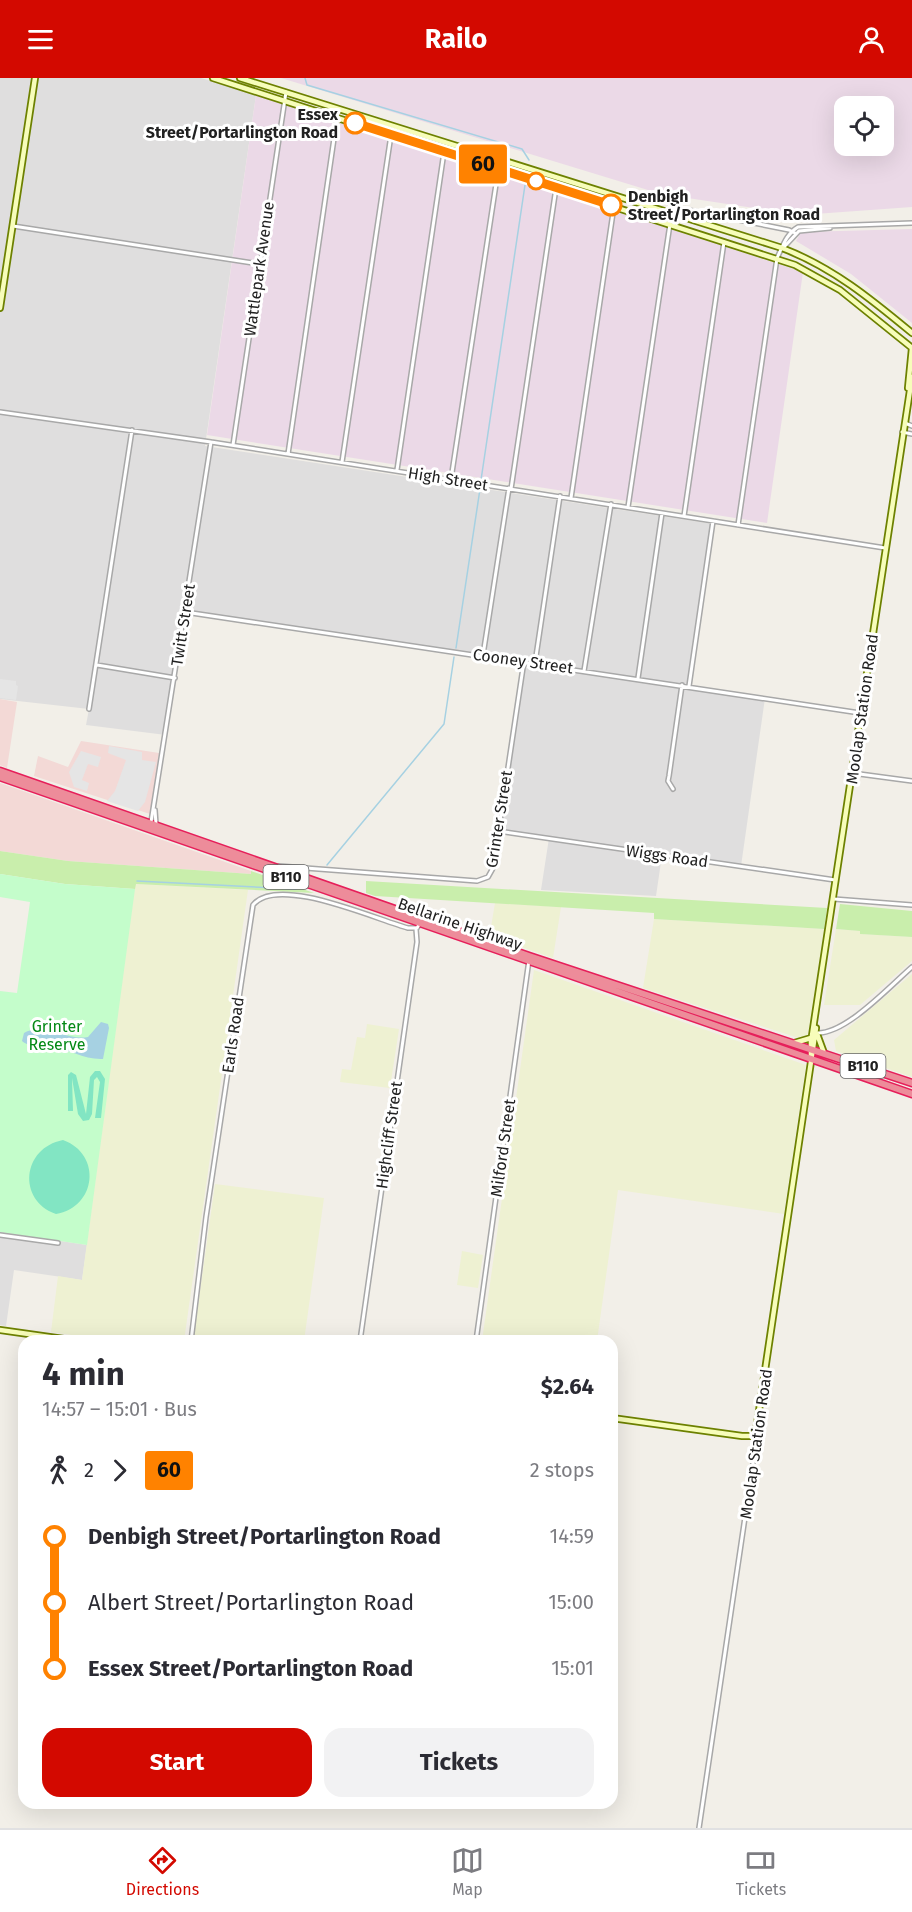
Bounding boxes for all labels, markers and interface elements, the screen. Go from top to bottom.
icon: menu [24,23,57,56]
text: Railo [425,23,487,55]
icon: person [855,23,888,56]
map controls [834,96,894,156]
button: locate [834,96,894,156]
place label: Essex Street/Portarlington Road [146,105,339,142]
marker: Essex Street/Portarlington Road [344,112,366,134]
line badge: 60 [456,144,510,184]
text: 60 [471,151,495,177]
unlabelled marker [527,172,545,190]
place label: Denbigh Street/Portarlington Road [628,187,820,224]
marker: Denbigh Street/Portarlington Road [600,194,622,216]
street label: Wattlepark Avenue [240,200,278,338]
street label: High Street [407,463,490,495]
street label: Twitt Street [167,582,199,667]
street label: Moolap Station Road [842,633,882,785]
street label: Cooney Street [472,645,574,677]
street label: Grinter Street [482,769,516,869]
street label: Wiggs Road [625,841,709,871]
road number: B110 [264,865,308,889]
street label: Bellarine Highway [395,894,525,954]
street label: Earls Road [218,996,248,1074]
park label: Grinter Reserve [28,1017,86,1054]
road number: B110 [840,1054,886,1078]
street label: Highcliff Street [372,1080,406,1190]
street label: Milford Street [487,1097,519,1198]
text: 4 min [42,1354,125,1394]
street label: Moolap Station Road [736,1368,776,1520]
text: $2.64 [541,1373,594,1400]
text: 14:57 – 15:01 · Bus [42,1397,197,1421]
icon: walk [42,1454,75,1487]
icon: forward [103,1454,136,1487]
text: 60 [157,1457,181,1483]
text: 2 [84,1458,94,1482]
text: 2 stops [530,1458,594,1482]
text: Denbigh Street/Portarlington Road [88,1523,441,1550]
text: 14:59 [550,1524,594,1548]
text: Albert Street/Portarlington Road [88,1589,414,1616]
text: 15:00 [548,1590,594,1614]
text: Essex Street/Portarlington Road [88,1655,413,1682]
text: 15:01 [551,1656,594,1680]
button: Start [42,1728,312,1797]
button: Tickets [324,1728,594,1797]
tab: Directions [126,1844,199,1899]
tab: Map [451,1844,484,1899]
tab: Tickets [736,1844,786,1899]

